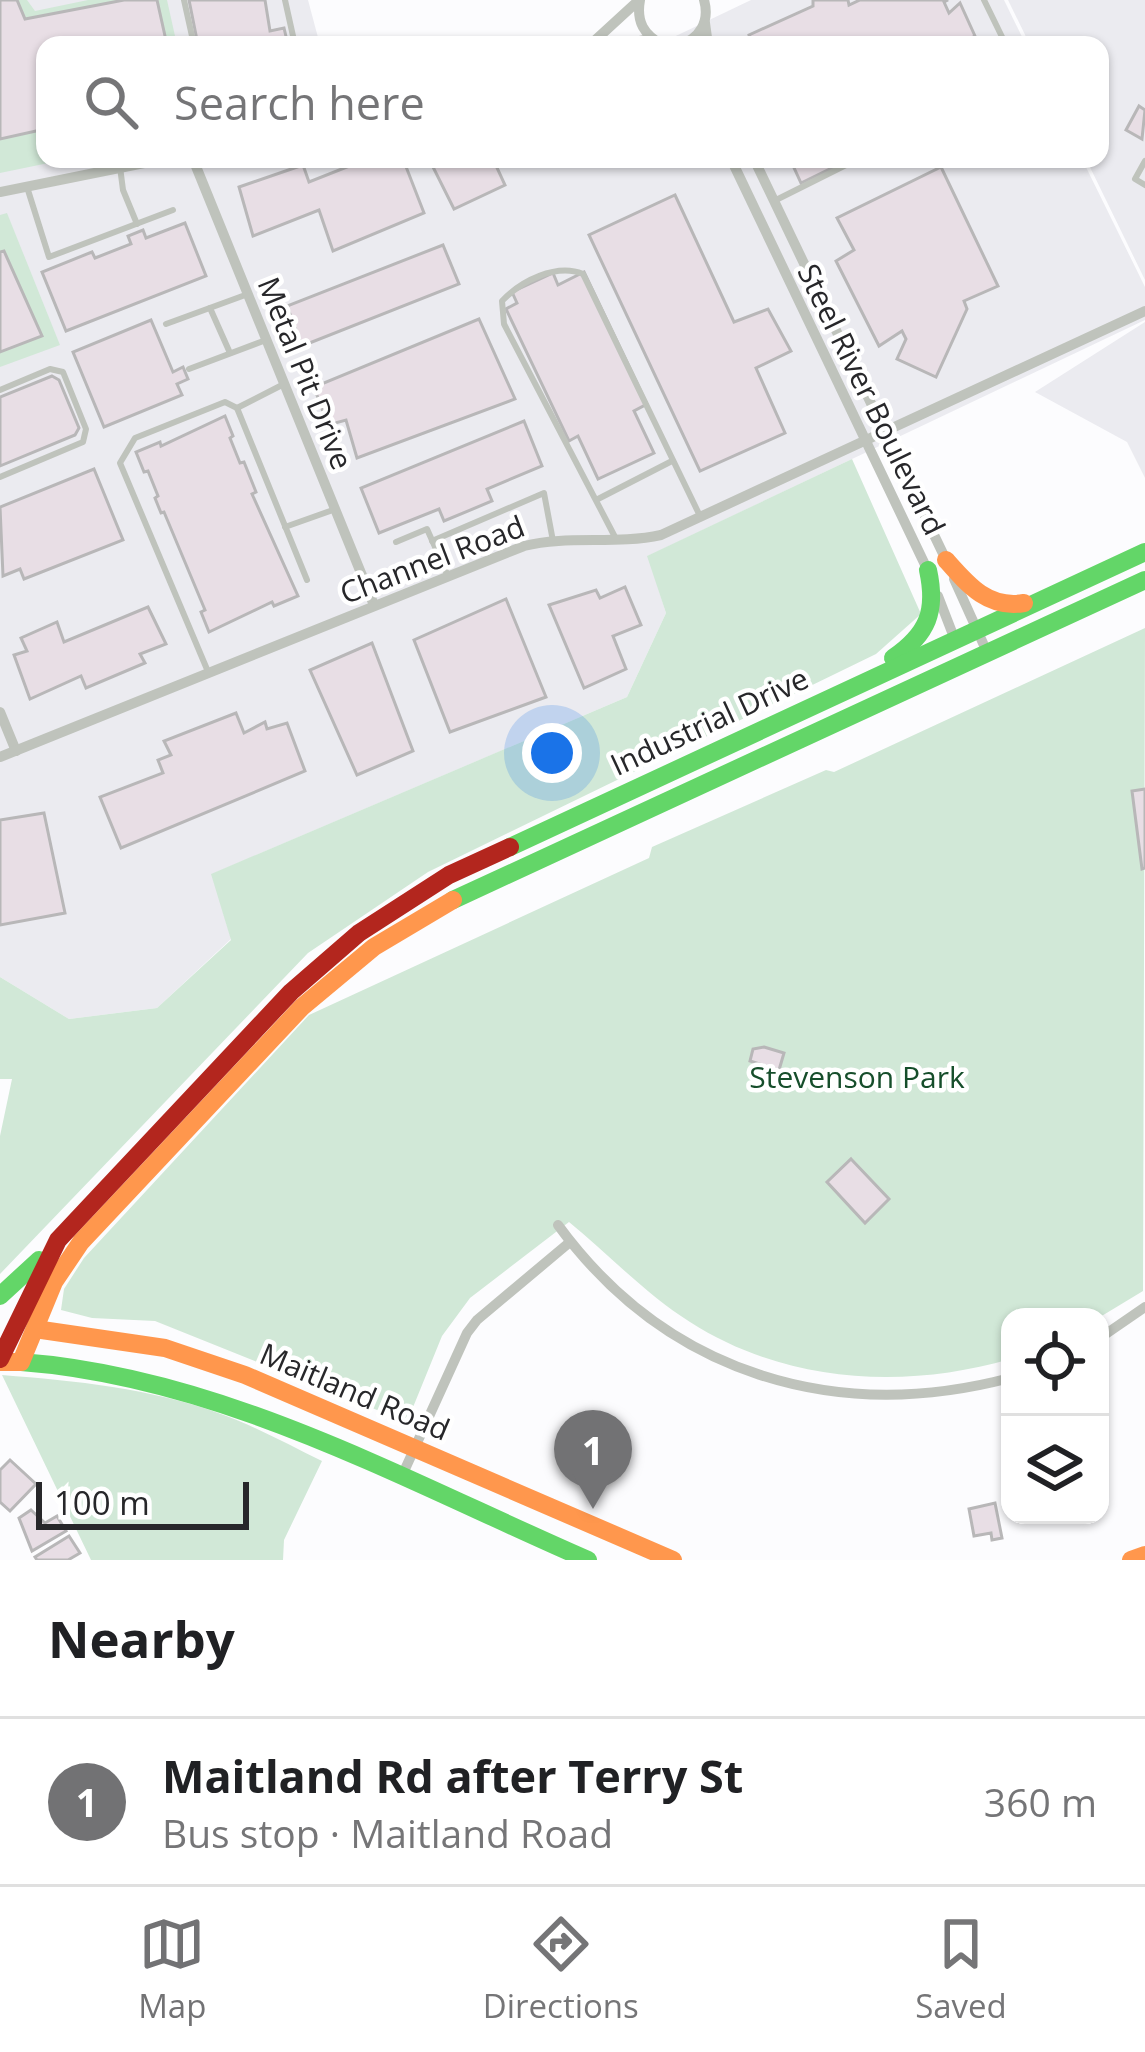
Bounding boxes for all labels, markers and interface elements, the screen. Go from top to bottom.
search box [36,36,1109,168]
icon: search [78,69,144,135]
text: Search here [174,72,425,133]
street label: Steel River Boulevard [789,257,955,541]
street label: Metal Pit Drive [249,271,363,475]
street label: Channel Road [334,505,530,613]
street label: Industrial Drive [603,657,815,785]
your location [522,723,582,783]
park label: Stevenson Park [749,1056,965,1097]
map controls [1001,1308,1109,1524]
button: locate [1001,1308,1109,1416]
street label: Maitland Road [254,1333,456,1449]
pin: 1 [554,1410,632,1509]
button: layers [1001,1416,1109,1524]
scale bar [36,1476,249,1529]
text: 100 m [54,1480,150,1525]
text: Nearby [48,1603,235,1673]
text: Maitland Rd after Terry St [162,1745,743,1806]
text: 1 [76,1775,98,1828]
text: 360 m [984,1775,1097,1828]
text: Bus stop · Maitland Road [162,1806,613,1859]
tab: Map [138,1911,206,2028]
tab: Directions [483,1911,639,2028]
tab: Saved [915,1911,1007,2028]

